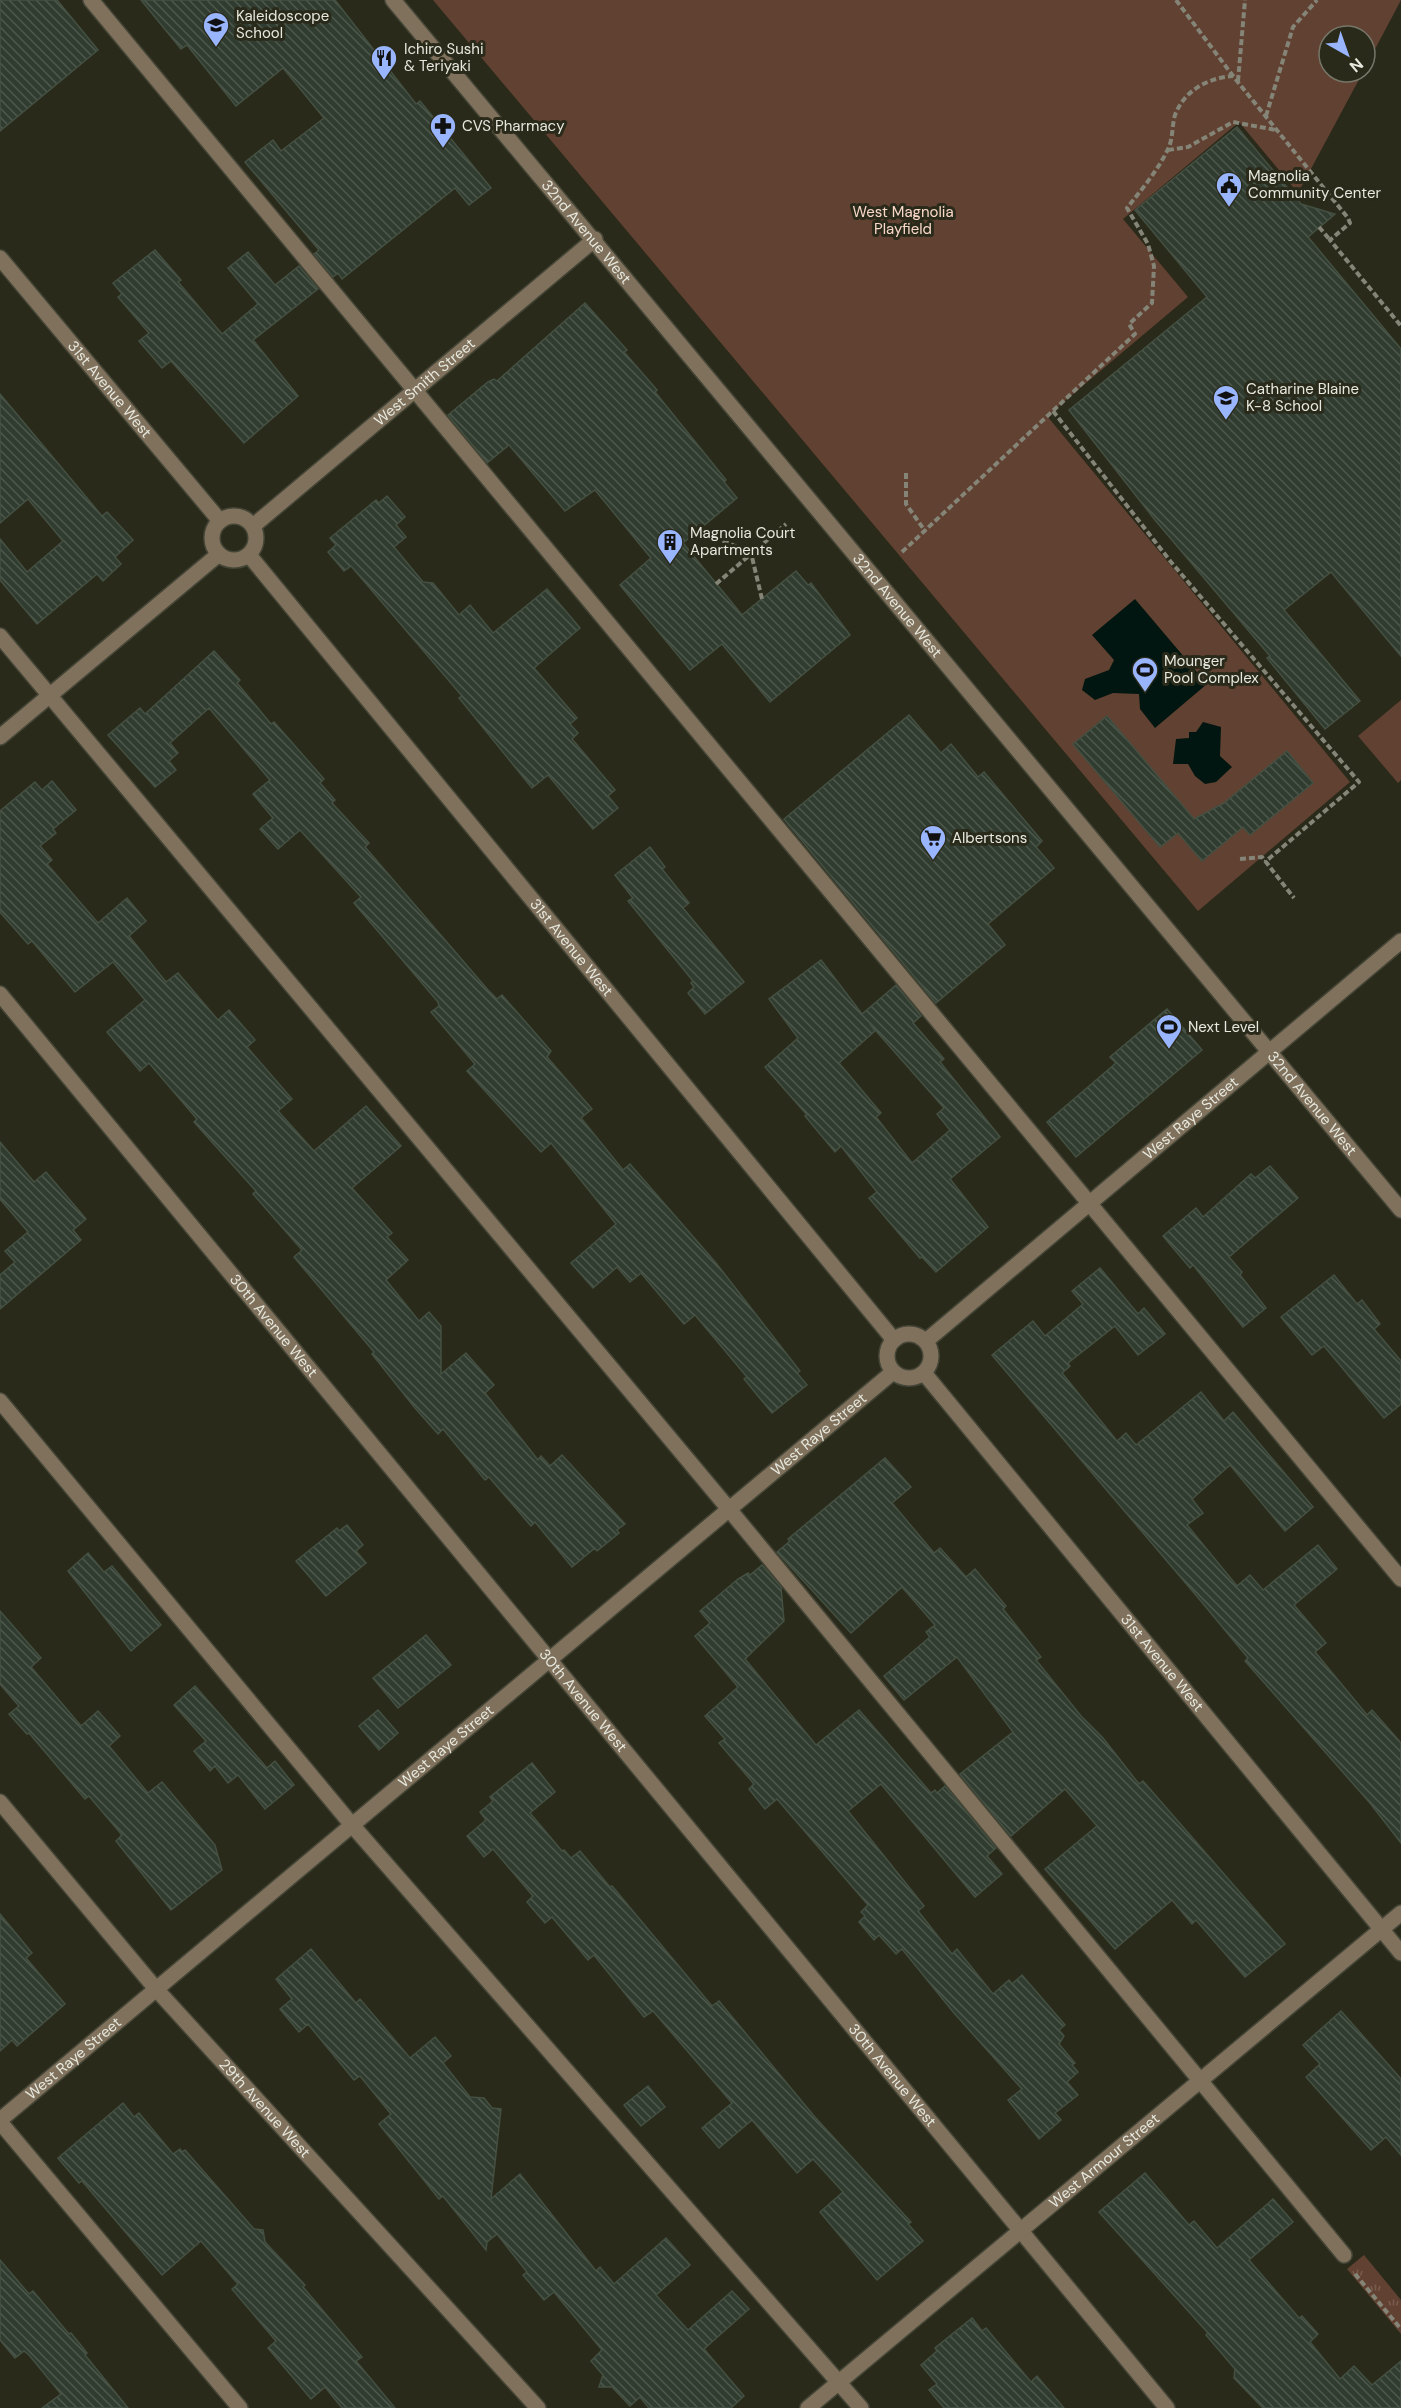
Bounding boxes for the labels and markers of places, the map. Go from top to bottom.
place label: Kaleidoscope School [236,6,329,43]
school or university icon: Kaleidoscope School [201,10,231,48]
place label: Ichiro Sushi & Teriyaki [404,39,484,76]
restaurant icon: Ichiro Sushi & Teriyaki [369,43,399,81]
pharmacy icon: CVS Pharmacy [428,111,458,149]
place label: CVS Pharmacy [462,116,565,136]
place label: Magnolia Community Center [1248,166,1381,203]
public building icon: Magnolia Community Center [1214,170,1244,208]
place label: Catharine Blaine K-8 School [1246,379,1359,416]
school or university icon: Catharine Blaine K-8 School [1211,383,1241,421]
place label: Magnolia Court Apartments [690,523,796,560]
building icon: Magnolia Court Apartments [655,527,685,565]
place label: Mounger Pool Complex [1164,651,1259,688]
sports icon: Mounger Pool Complex [1130,655,1160,693]
supermarket icon: Albertsons [918,823,948,861]
place label: Albertsons [952,828,1027,848]
sports icon: Next Level [1154,1012,1184,1050]
place label: Next Level [1188,1017,1259,1037]

